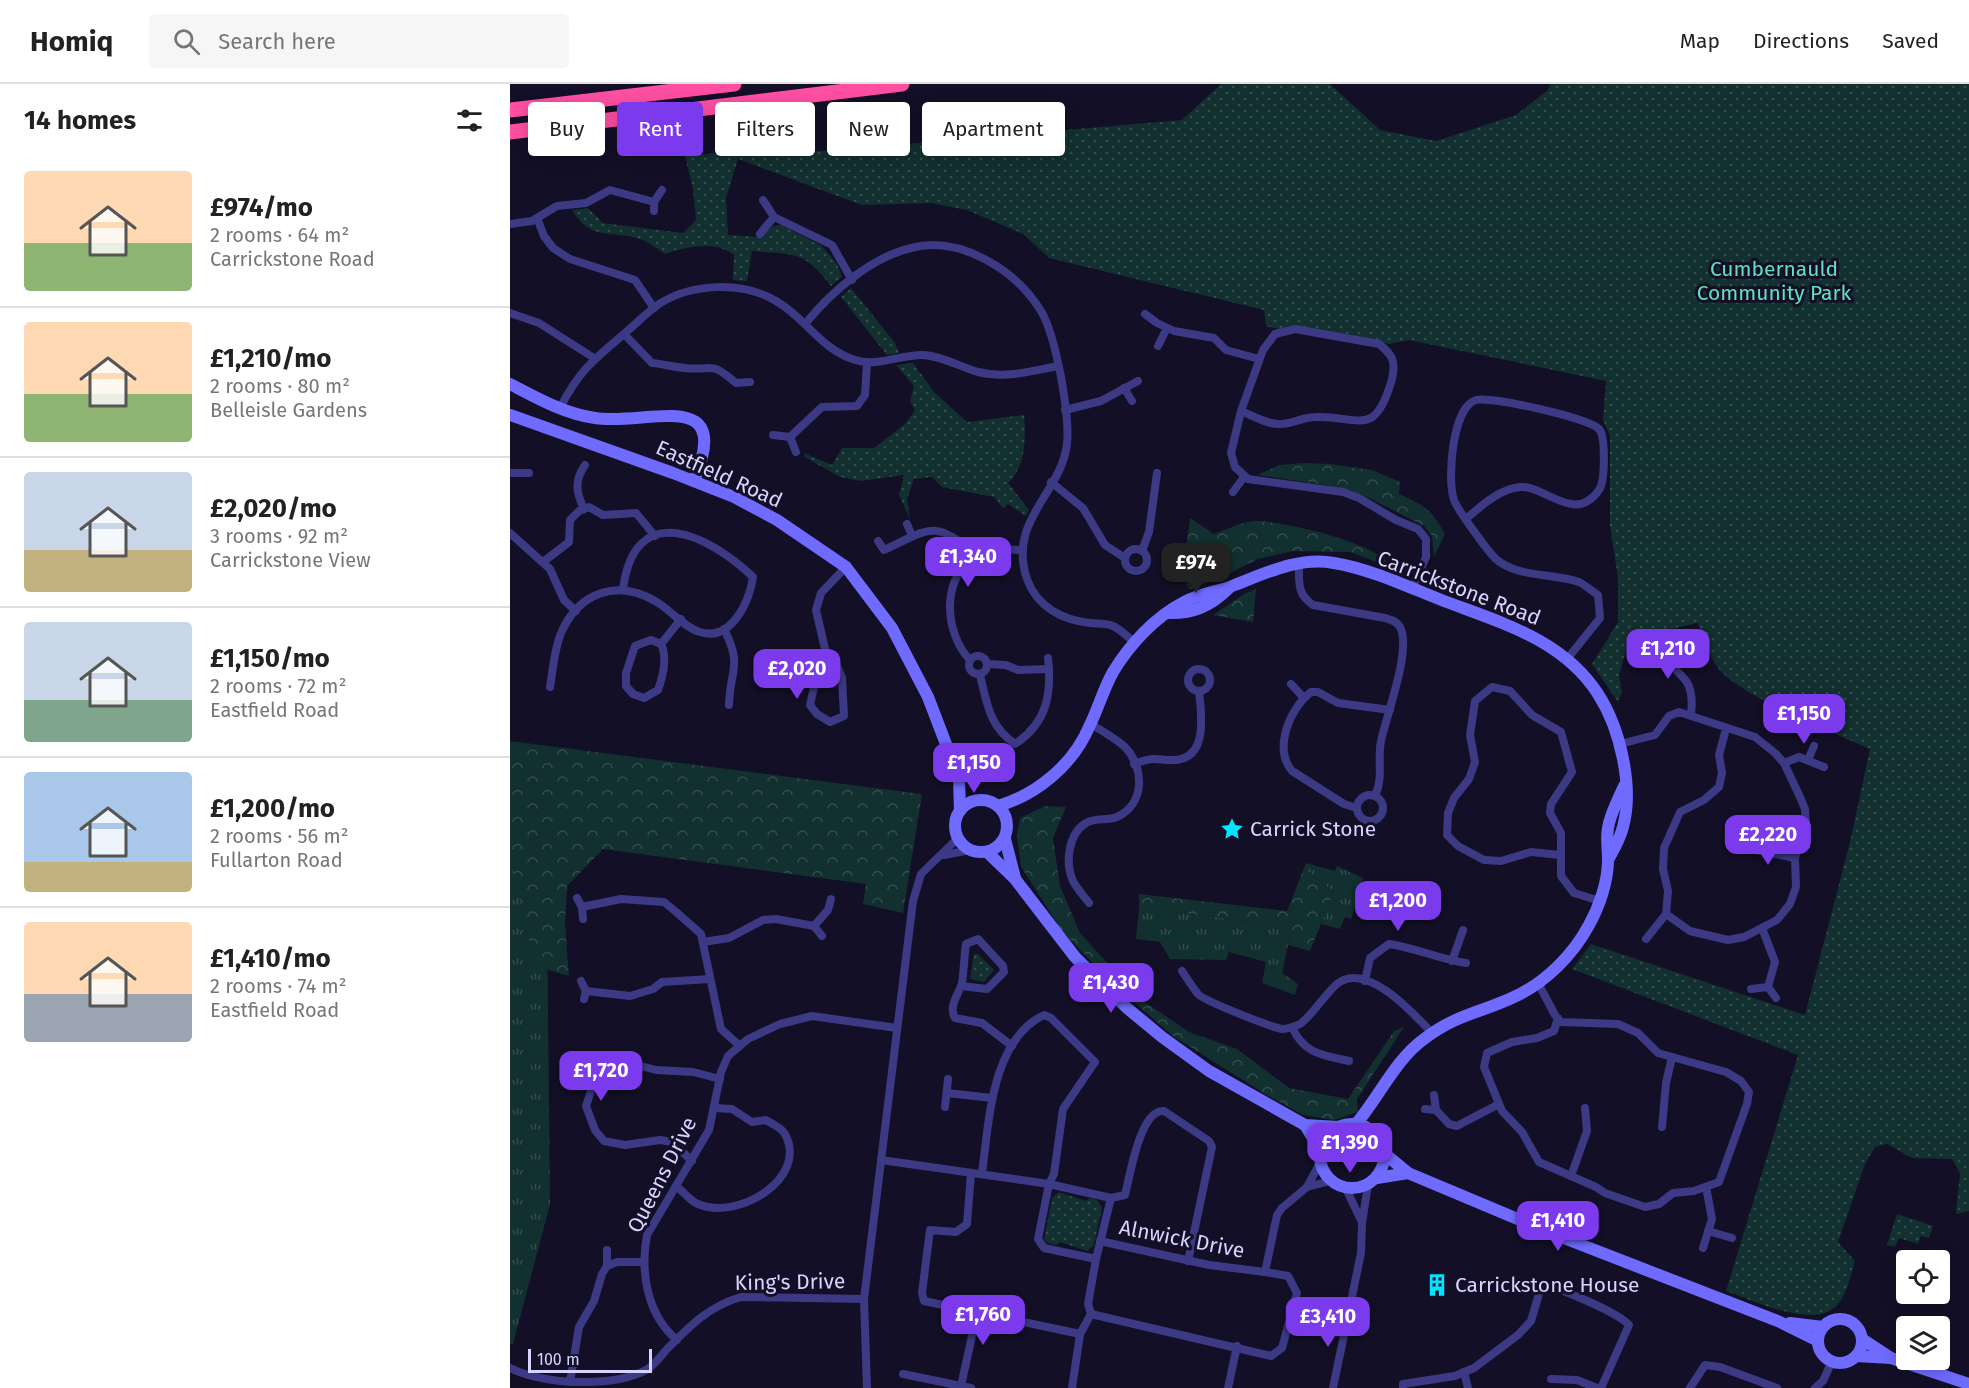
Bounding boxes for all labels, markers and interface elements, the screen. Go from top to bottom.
search box [149,14,569,68]
text: Homiq [30,25,113,58]
icon: search [170,25,203,58]
text: Search here [218,28,336,55]
text: Map [1680,28,1720,54]
text: Directions [1753,28,1849,54]
text: Saved [1882,28,1939,54]
chip: Buy [528,102,605,156]
chip: Rent [617,102,703,156]
chip: Filters [715,102,815,156]
chip: New [827,102,910,156]
chip: Apartment [922,102,1065,156]
icon: filters [453,104,486,137]
text: 14 homes [24,105,136,136]
text: £974/mo [210,192,313,223]
icon: home [72,195,144,267]
text: 2 rooms · 64 m² [210,223,349,247]
text: Carrickstone Road [210,247,375,271]
park label: Cumbernauld Community Park [1697,256,1852,306]
text: £1,210/mo [210,343,331,374]
icon: home [72,346,144,418]
text: 2 rooms · 80 m² [210,374,350,398]
text: Belleisle Gardens [210,398,367,422]
street label: Eastfield Road [652,435,786,513]
text: £2,020/mo [210,493,337,524]
icon: home [72,496,144,568]
text: 3 rooms · 92 m² [210,524,348,548]
pin: £1,340 [919,537,1017,588]
pin: £974 [1160,543,1232,594]
text: £1,340 [939,544,997,568]
street label: Carrickstone Road [1374,545,1544,631]
text: Carrickstone View [210,548,371,572]
text: £974 [1175,550,1217,574]
pin: £1,210 [1619,629,1717,680]
text: £1,210 [1641,636,1695,660]
text: £1,150/mo [210,643,330,674]
icon: home [72,646,144,718]
pin: £2,020 [748,649,846,700]
text: £2,020 [767,656,827,680]
text: 2 rooms · 72 m² [210,674,346,698]
pin: £1,150 [1755,694,1853,745]
text: Eastfield Road [210,698,339,722]
text: £1,150 [1777,701,1831,725]
pin: £1,150 [925,743,1023,794]
text: £1,150 [947,750,1001,774]
text: £1,200/mo [210,793,335,824]
icon: home [72,796,144,868]
pin: £2,220 [1719,815,1817,866]
place icon: Carrick Stone [1219,816,1245,842]
place label: Carrick Stone [1250,816,1376,842]
text: £2,220 [1739,822,1797,846]
text: 2 rooms · 56 m² [210,824,349,848]
text: Fullarton Road [210,848,343,872]
pin: £1,200 [1349,881,1447,932]
text: £1,200 [1369,888,1427,912]
text: £1,410/mo [210,943,331,974]
icon: home [72,946,144,1018]
pin: £1,430 [1062,963,1160,1014]
text: £1,430 [1083,970,1139,994]
text: 2 rooms · 74 m² [210,974,347,998]
text: Eastfield Road [210,998,339,1022]
pin: £1,720 [552,1051,650,1102]
text: £1,720 [573,1058,629,1082]
street label: Queens Drive [622,1113,702,1237]
pin: £1,390 [1301,1123,1399,1174]
text: £1,390 [1321,1130,1379,1154]
pin: £1,410 [1509,1201,1607,1252]
text: £1,410 [1531,1208,1585,1232]
street label: Alnwick Drive [1117,1214,1247,1264]
map controls [1896,1250,1950,1370]
button: locate [1896,1250,1950,1304]
street label: King's Drive [735,1268,845,1296]
building icon: Carrickstone House [1424,1272,1450,1298]
place label: Carrickstone House [1455,1272,1639,1298]
pin: £1,760 [934,1295,1032,1346]
pin: £3,410 [1279,1297,1377,1348]
text: £1,760 [955,1302,1011,1326]
text: £3,410 [1300,1304,1356,1328]
button: layers [1896,1316,1950,1370]
scale bar [528,1346,652,1374]
text: 100 m [537,1350,580,1369]

